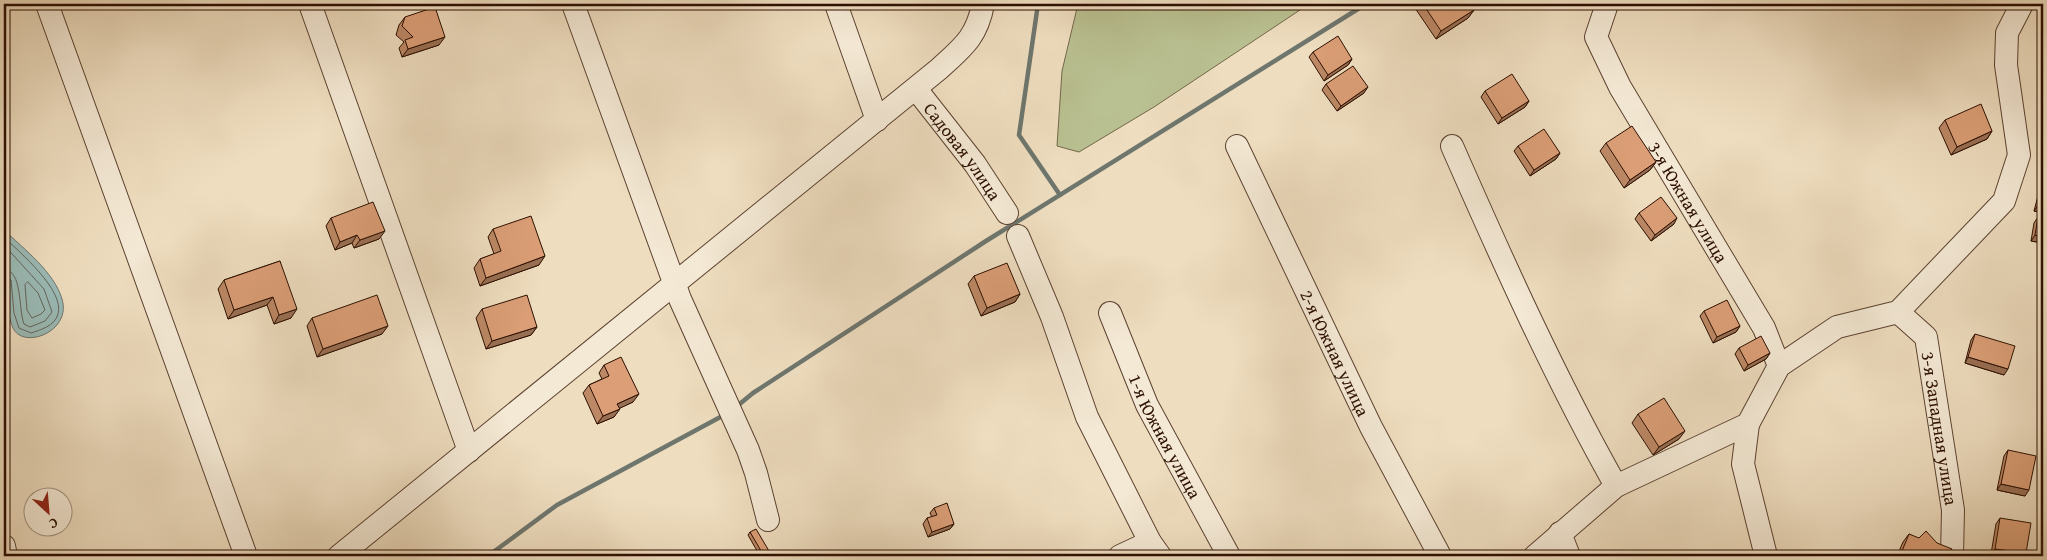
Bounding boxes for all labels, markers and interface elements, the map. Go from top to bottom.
street label: Садовая улица [918,96,1009,206]
street label: 3-я Южная улица [1642,136,1736,268]
street label: 2-я Южная улица [1294,285,1377,421]
street label: 3-я Западная улица [1915,350,1966,507]
street label: 1-я Южная улица [1122,370,1209,504]
north arrow [22,488,72,538]
text: С [46,513,62,534]

